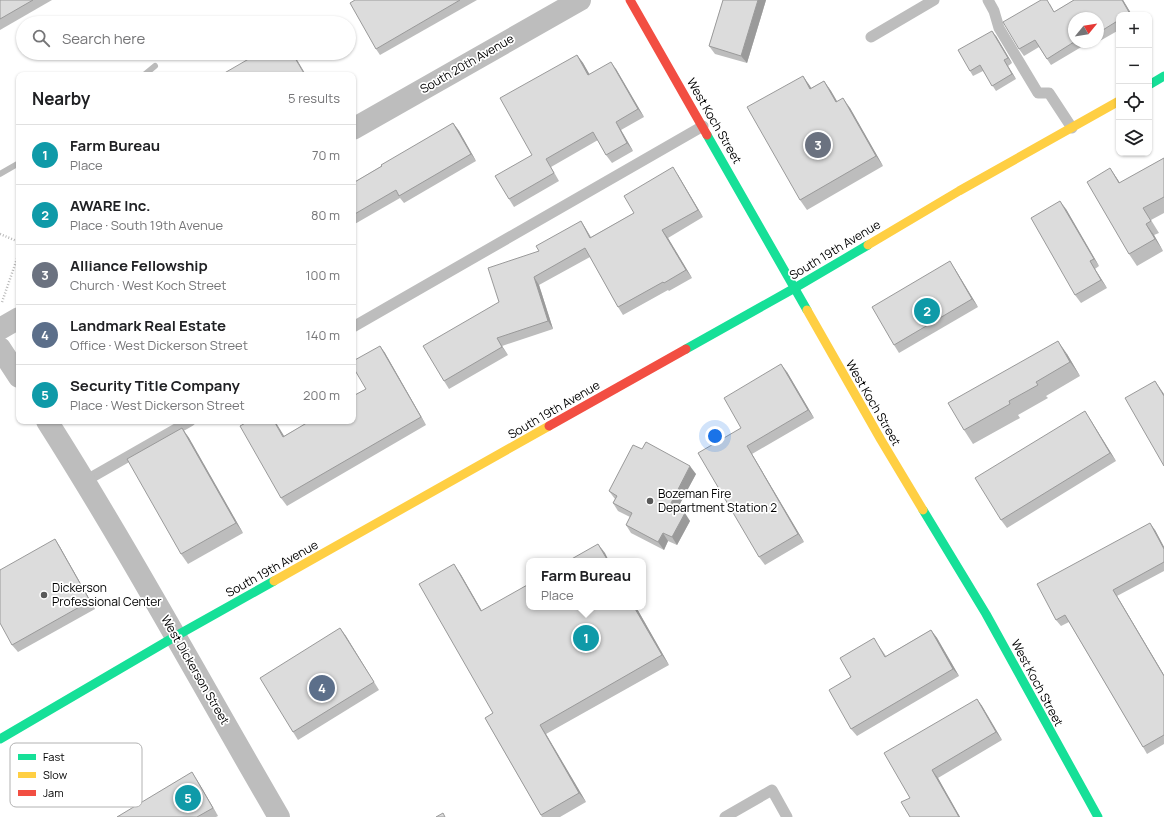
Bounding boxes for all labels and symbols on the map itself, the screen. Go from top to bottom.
north arrow [1068,12,1104,48]
street label: South 20th Avenue [417,30,517,97]
street label: West Koch Street [683,75,746,167]
pin: 3 [805,130,831,160]
street label: South 19th Avenue [786,216,883,284]
pin: 2 [914,296,940,326]
street label: West Koch Street [842,357,905,449]
street label: South 19th Avenue [505,376,603,443]
your location [705,426,725,446]
place label: Bozeman Fire Department Station 2 [658,485,777,516]
marker: Bozeman Fire Department Station 2 [645,496,655,506]
street label: South 19th Avenue [222,536,321,601]
place label: Dickerson Professional Center [52,579,162,610]
marker: Dickerson Professional Center [39,590,49,600]
street label: West Dickerson Street [157,612,234,728]
pin: 1 [573,623,599,653]
street label: West Koch Street [1007,636,1068,729]
pin: 4 [309,673,335,703]
legend [10,743,142,807]
text: Fast [43,749,65,764]
text: Slow [43,767,68,782]
pin: 5 [175,783,201,813]
text: Jam [43,785,64,800]

